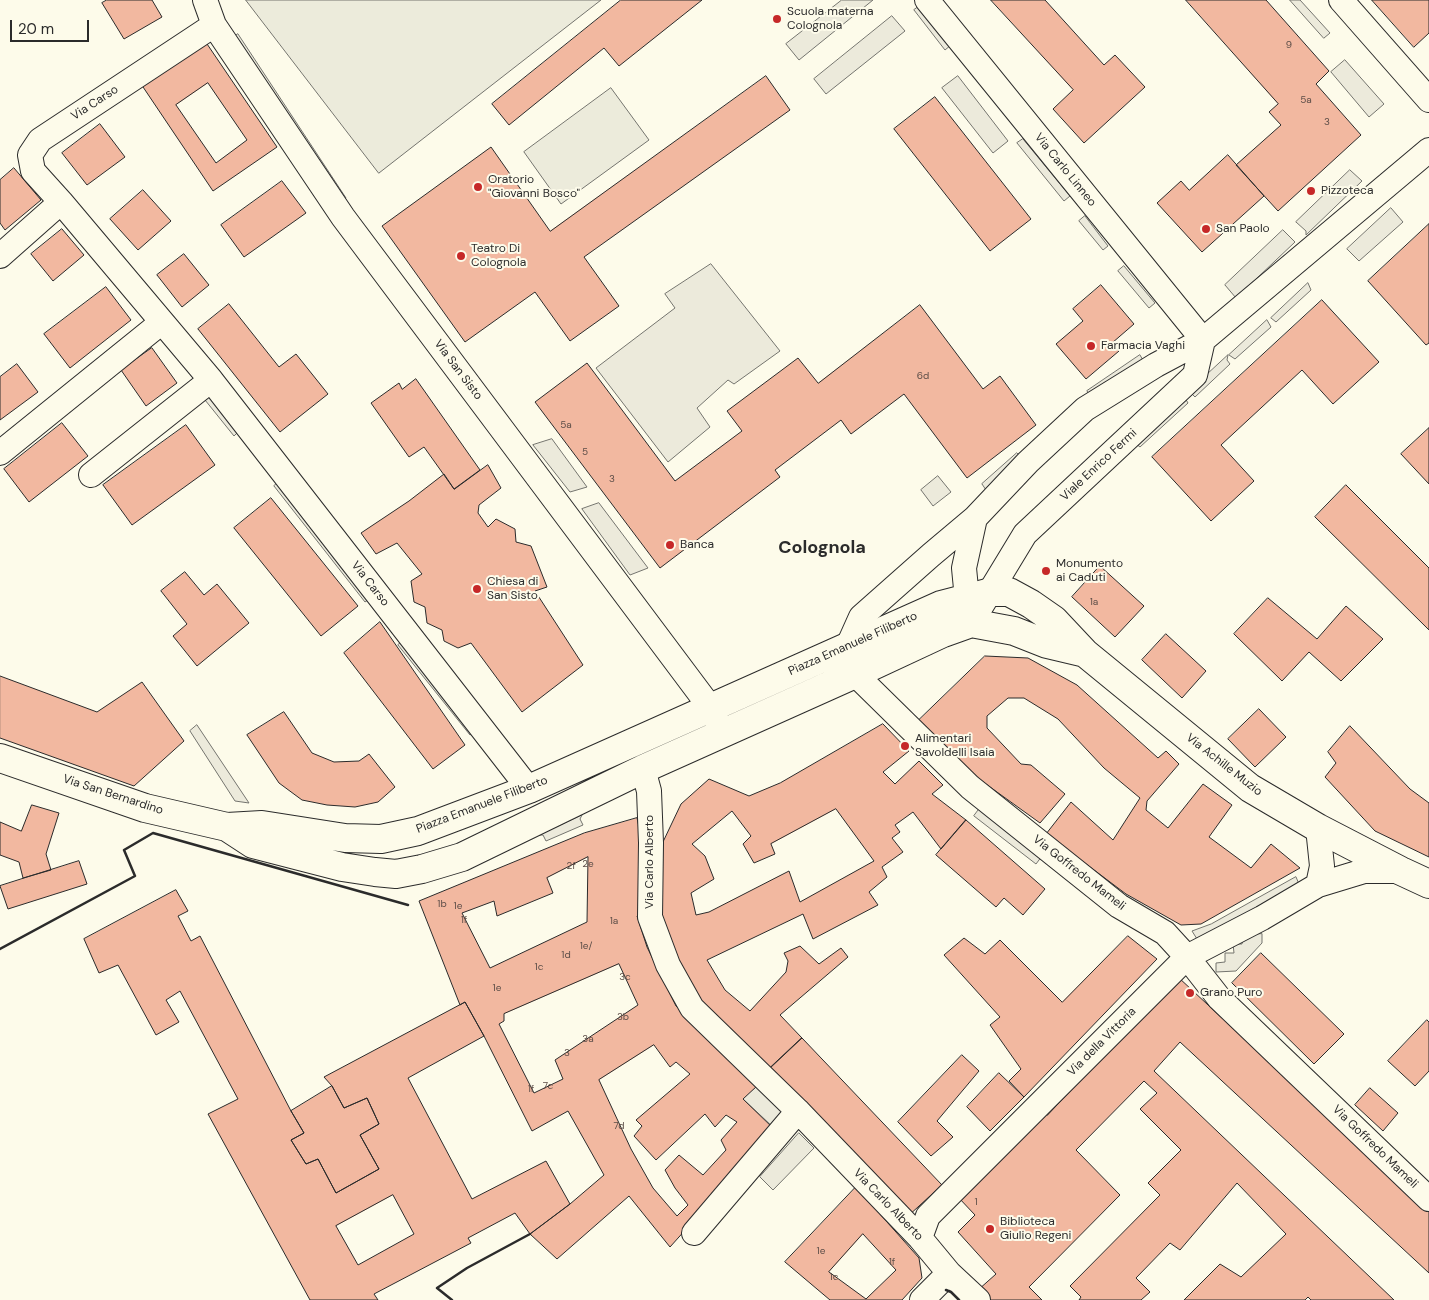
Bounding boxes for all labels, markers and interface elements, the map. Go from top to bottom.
place label: Scuola materna Colognola [787,5,873,33]
scale bar [12,10,91,42]
marker: Scuola materna Colognola [771,13,783,25]
text: 20 m [18,19,54,39]
house number: 9 [1286,39,1292,51]
street label: Via Carso [69,82,121,124]
house number: 5a [1300,94,1312,106]
house number: 3 [1324,116,1330,128]
street label: Via Carlo Linneo [1031,130,1099,210]
place label: Oratorio "Giovanni Bosco" [488,173,580,201]
marker: Oratorio "Giovanni Bosco" [472,181,484,193]
place label: Pizzoteca [1321,184,1373,198]
marker: Pizzoteca [1305,185,1317,197]
place label: San Paolo [1216,222,1270,236]
marker: San Paolo [1200,223,1212,235]
place label: Teatro Di Colognola [471,242,526,270]
marker: Teatro Di Colognola [455,250,467,262]
street label: Via San Sisto [431,337,485,403]
place label: Farmacia Vaghi [1101,339,1185,353]
marker: Farmacia Vaghi [1085,340,1097,352]
house number: 6d [917,370,929,382]
house number: 5a [560,419,572,431]
street label: Viale Enrico Fermi [1058,426,1140,504]
house number: 5 [582,446,588,458]
house number: 3 [609,473,615,485]
district label: Colognola [778,537,866,559]
place label: Banca [680,538,714,552]
marker: Banca [664,539,676,551]
place label: Monumento ai Caduti [1056,557,1123,585]
street label: Via Carso [348,559,392,609]
marker: Monumento ai Caduti [1040,565,1052,577]
place label: Chiesa di San Sisto [487,575,538,603]
marker: Chiesa di San Sisto [471,583,483,595]
house number: 1a [1090,596,1098,608]
street label: Piazza Emanuele Filiberto [786,609,920,679]
street label: Via Achille Muzio [1183,731,1265,799]
place label: Alimentari Savoldelli Isaia [915,732,995,760]
marker: Alimentari Savoldelli Isaia [899,740,911,752]
street label: Via San Bernardino [61,772,165,818]
street label: Piazza Emanuele Filiberto [414,773,550,837]
street label: Via Carlo Alberto [643,815,657,909]
street label: Via Goffredo Mameli [1030,832,1128,914]
house number: 2e [582,858,594,870]
house number: 2f [566,860,576,872]
house number: 1b [437,898,447,910]
house number: 1e [454,900,462,912]
house number: 1f [461,914,467,926]
house number: 1a [610,915,618,927]
house number: 1e/ [580,940,592,952]
house number: 1d [561,949,571,961]
house number: 1c [535,961,543,973]
house number: 3c [619,971,631,983]
house number: 1e [493,982,501,994]
place label: Grano Puro [1200,986,1262,1000]
marker: Grano Puro [1184,987,1196,999]
street label: Via della Vittoria [1065,1005,1139,1079]
house number: 3b [617,1011,629,1023]
house number: 3a [582,1033,594,1045]
house number: 3 [564,1047,570,1059]
house number: 7c [543,1080,553,1092]
house number: 1f [528,1083,534,1095]
street label: Via Goffredo Mameli [1329,1102,1421,1192]
house number: 7d [613,1120,625,1132]
street label: Via Carlo Alberto [850,1166,926,1244]
house number: 1 [974,1196,978,1208]
place label: Biblioteca Giulio Regeni [1000,1215,1071,1243]
marker: Biblioteca Giulio Regeni [984,1223,996,1235]
house number: 1e [817,1245,825,1257]
house number: 1f [889,1256,895,1268]
house number: 1c [830,1271,838,1283]

